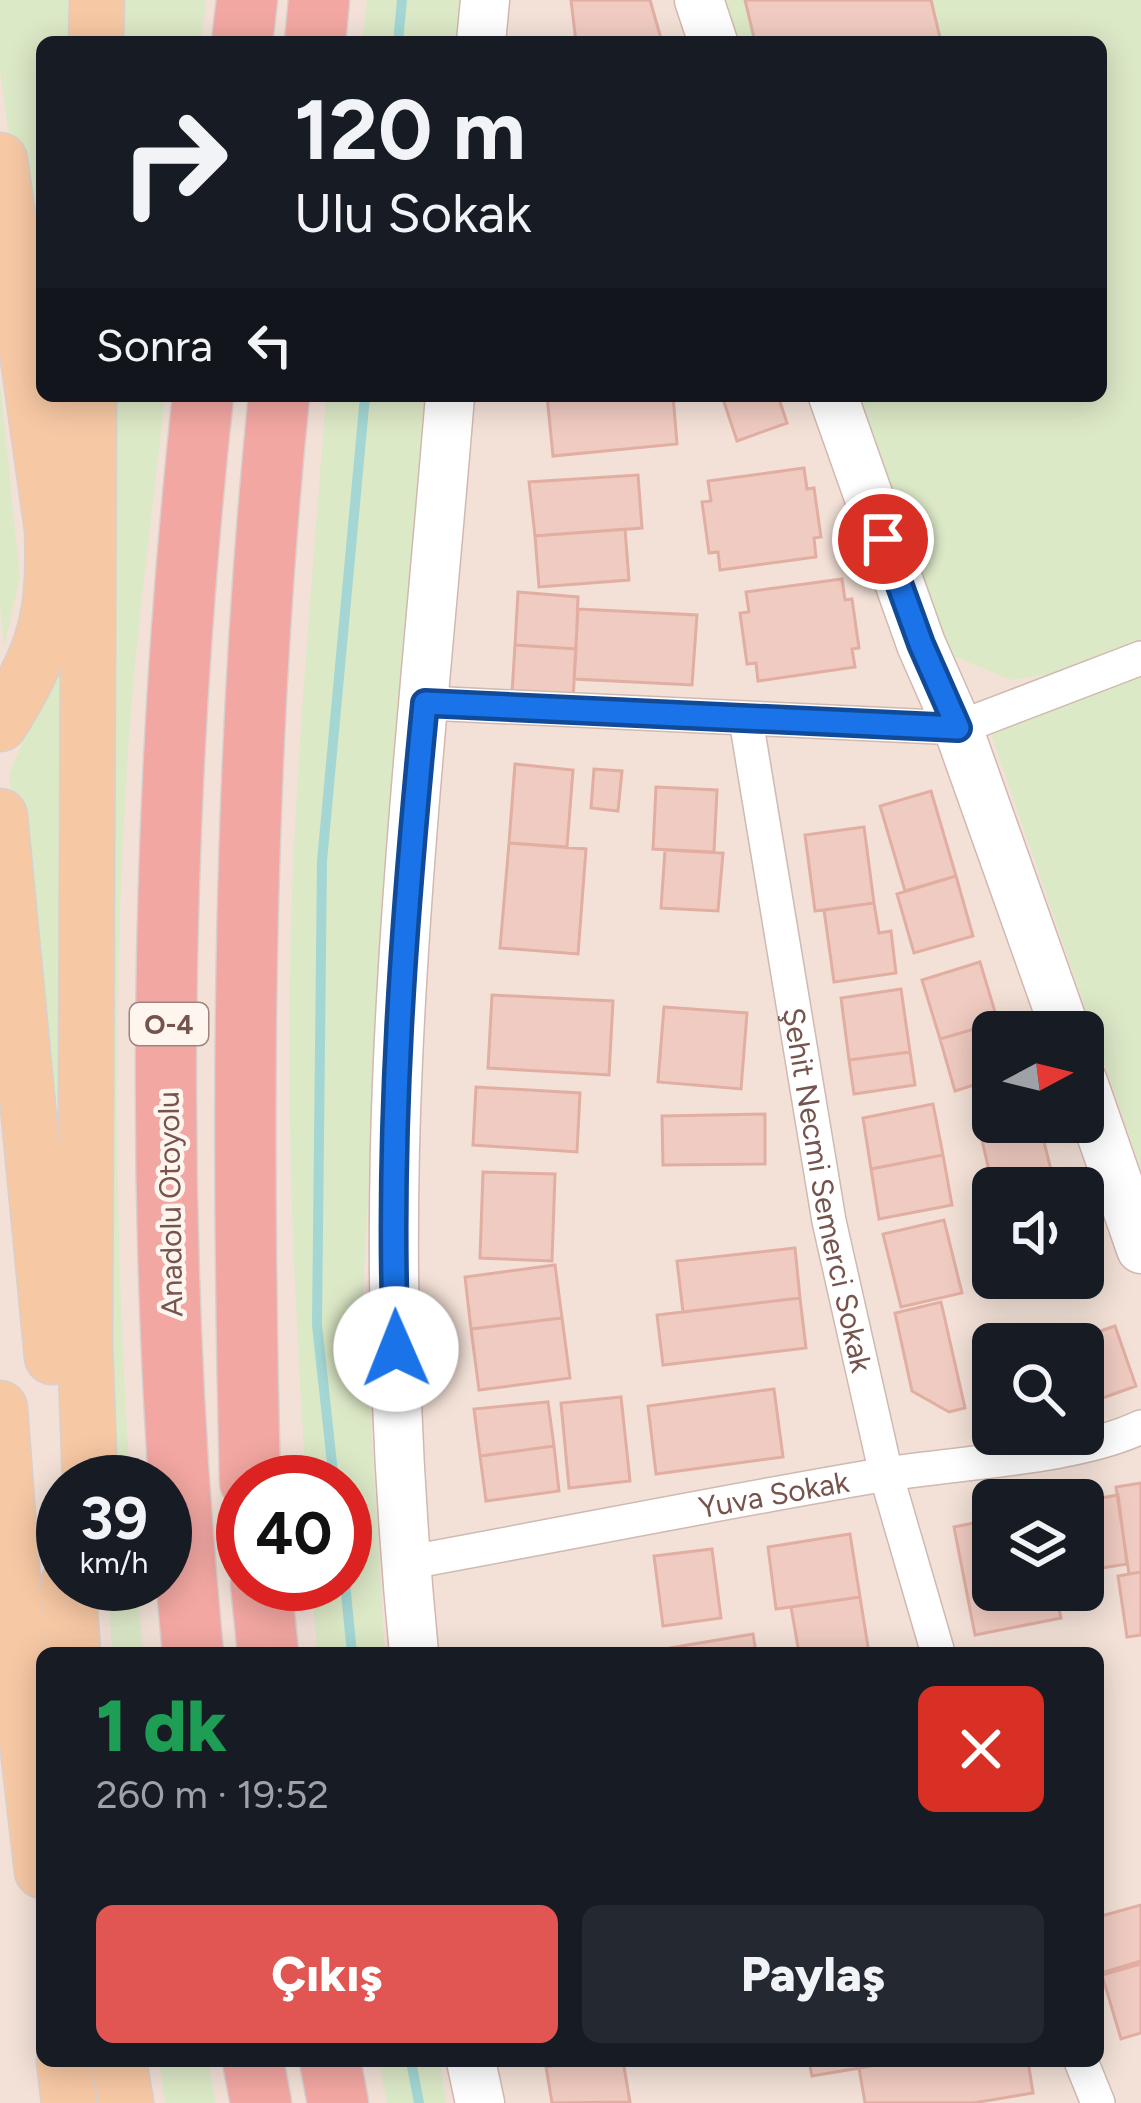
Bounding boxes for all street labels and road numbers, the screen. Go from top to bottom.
road number: O-4 [130,1003,208,1045]
street label: Şehit Necmi Semerci Sokak [775,1005,881,1376]
street label: Anadolu Otoyolu [150,1091,190,1317]
street label: Yuva Sokak [695,1462,852,1526]

